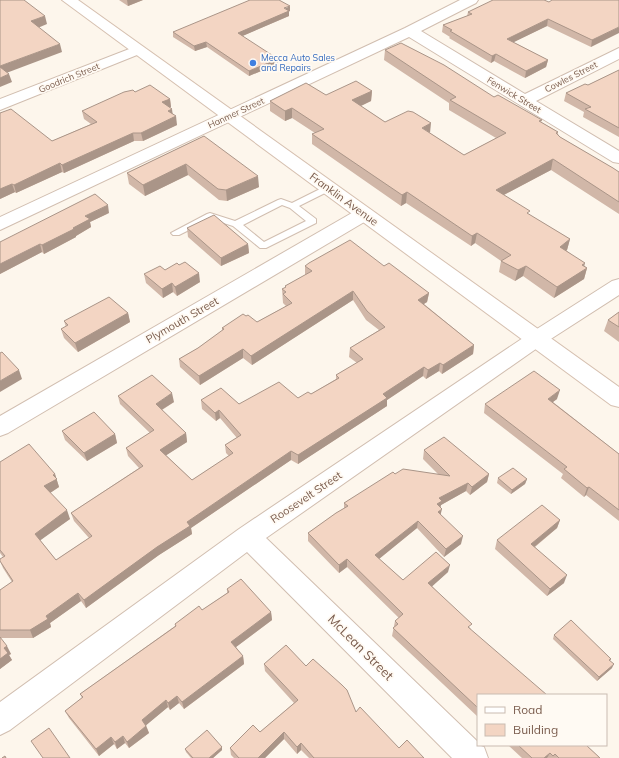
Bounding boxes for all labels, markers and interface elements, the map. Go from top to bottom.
place label: Mecca Auto Sales and Repairs [261,52,335,73]
marker: Mecca Auto Sales and Repairs [248,58,258,68]
street label: Cowles Street [543,59,599,95]
street label: Goodrich Street [37,60,101,95]
street label: Fenwick Street [485,74,543,115]
street label: Hanmer Street [206,95,266,130]
street label: Franklin Avenue [307,169,381,229]
street label: Plymouth Street [143,293,221,346]
street label: Roosevelt Street [268,468,344,526]
street label: McLean Street [325,611,398,684]
legend [477,694,607,746]
text: Road [513,702,542,717]
text: Building [513,722,558,737]

